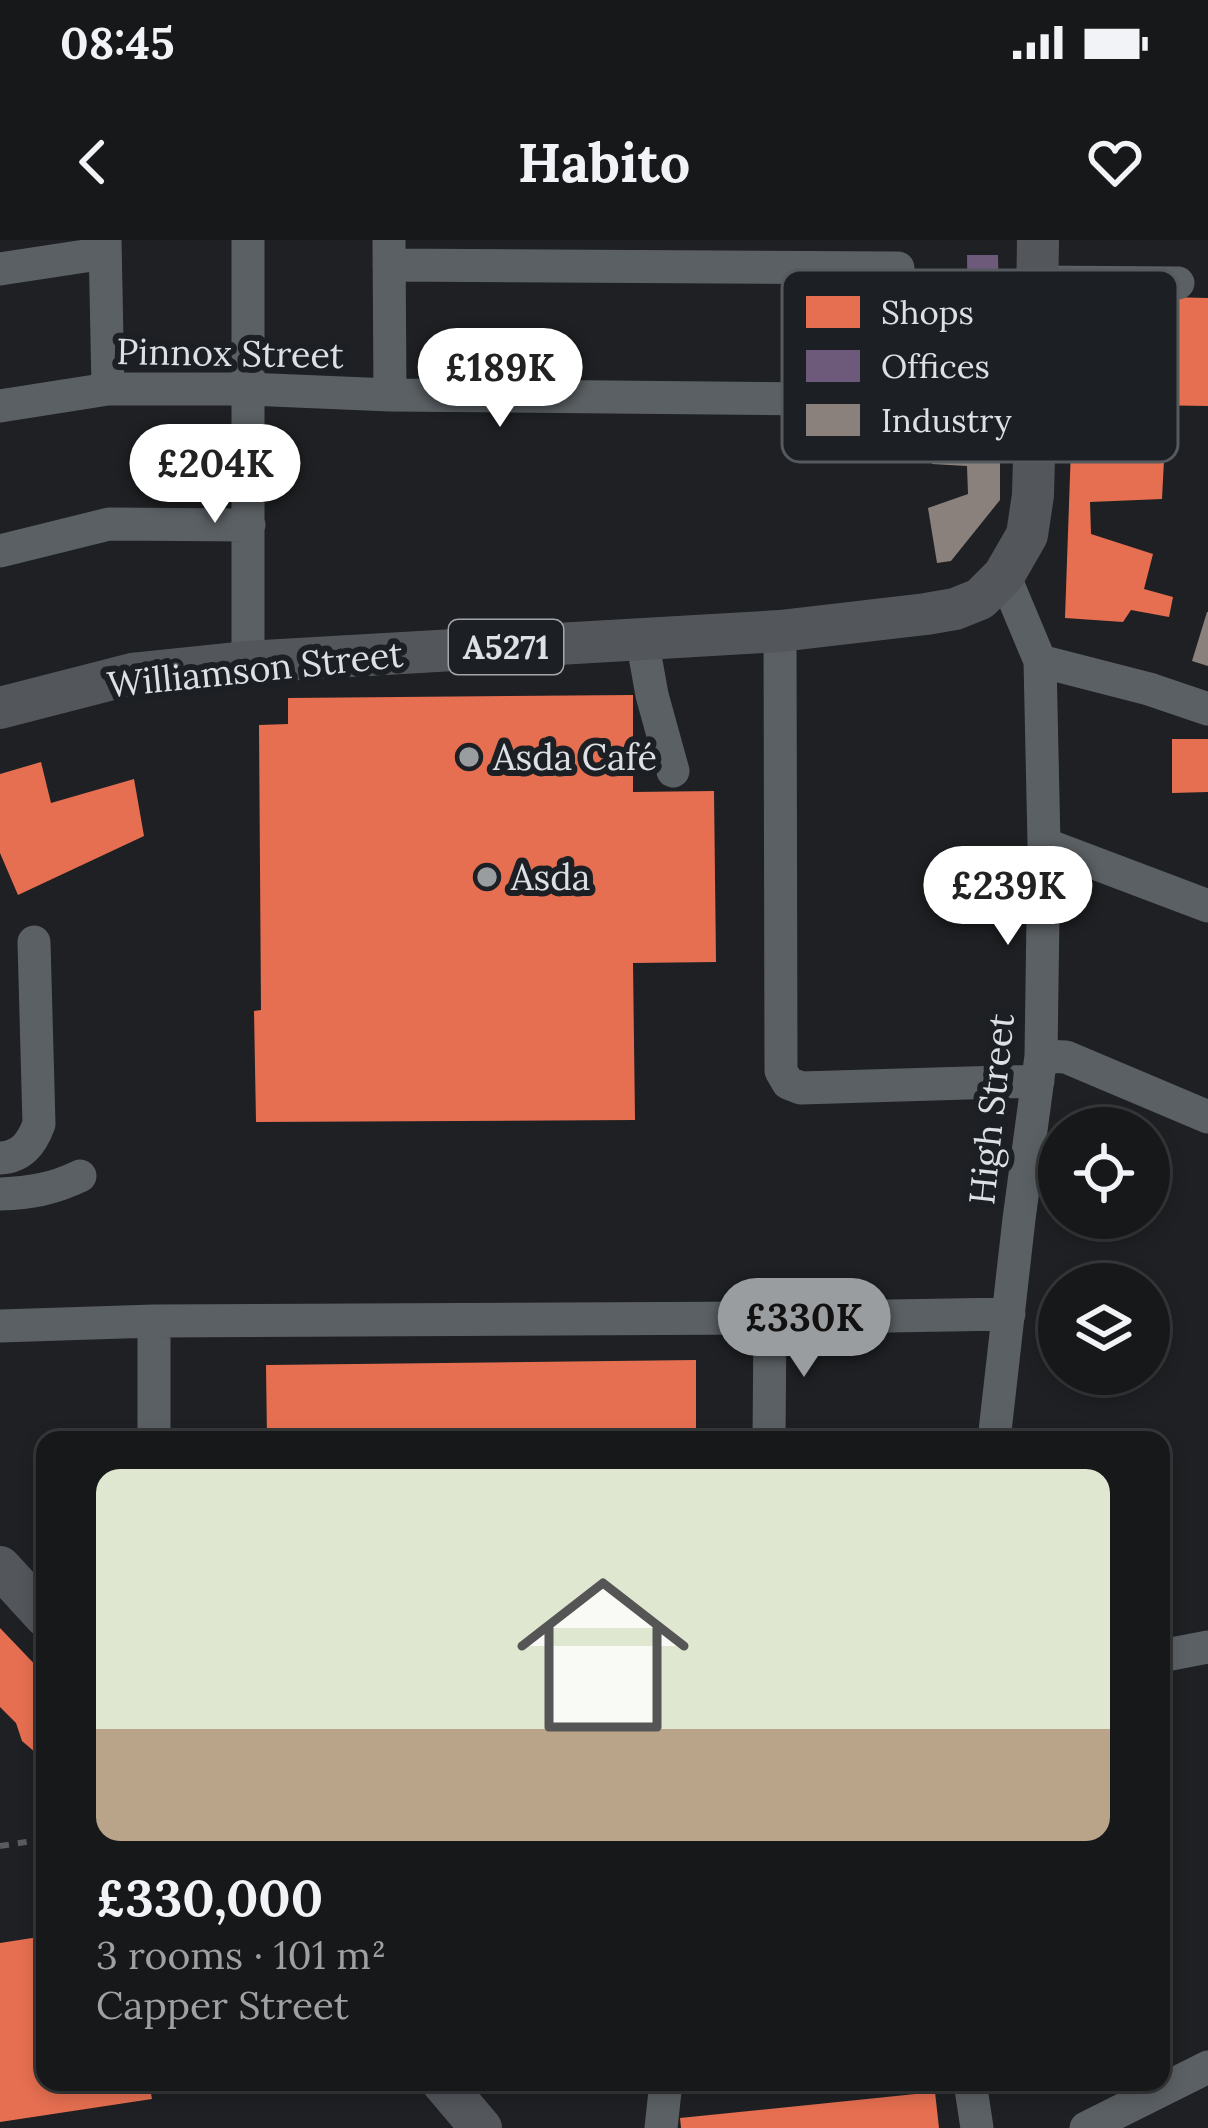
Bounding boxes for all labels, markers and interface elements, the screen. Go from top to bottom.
text: 08:45 [60,14,175,71]
text: Habito [518,128,690,197]
icon: back [60,129,126,195]
icon: heart [1082,129,1148,195]
legend [782,270,1178,462]
text: Shops [881,291,974,333]
street label: Pinnox Street [116,328,344,378]
pin: £189K [416,328,584,430]
text: £189K [445,342,555,392]
text: Offices [881,345,990,387]
text: Industry [881,399,1012,441]
pin: £204K [131,424,299,526]
text: £204K [156,438,274,488]
road number: A5271 [449,620,563,674]
street label: Williamson Street [105,631,405,707]
place label: Asda Café [492,734,657,780]
marker: Asda Café [456,744,482,770]
pin: £239K [924,846,1092,948]
place label: Asda [510,854,590,900]
text: £239K [950,860,1066,910]
marker: Asda [474,864,500,890]
street label: High Street [958,1011,1024,1207]
map controls [1038,1107,1170,1395]
button: locate [1038,1107,1170,1239]
button: layers [1038,1263,1170,1395]
pin: £330K [720,1278,888,1380]
text: £330K [745,1292,863,1342]
icon: home [495,1547,711,1763]
text: £330,000 [96,1865,323,1930]
text: 3 rooms · 101 m² [96,1930,386,1980]
text: Capper Street [96,1980,349,2030]

